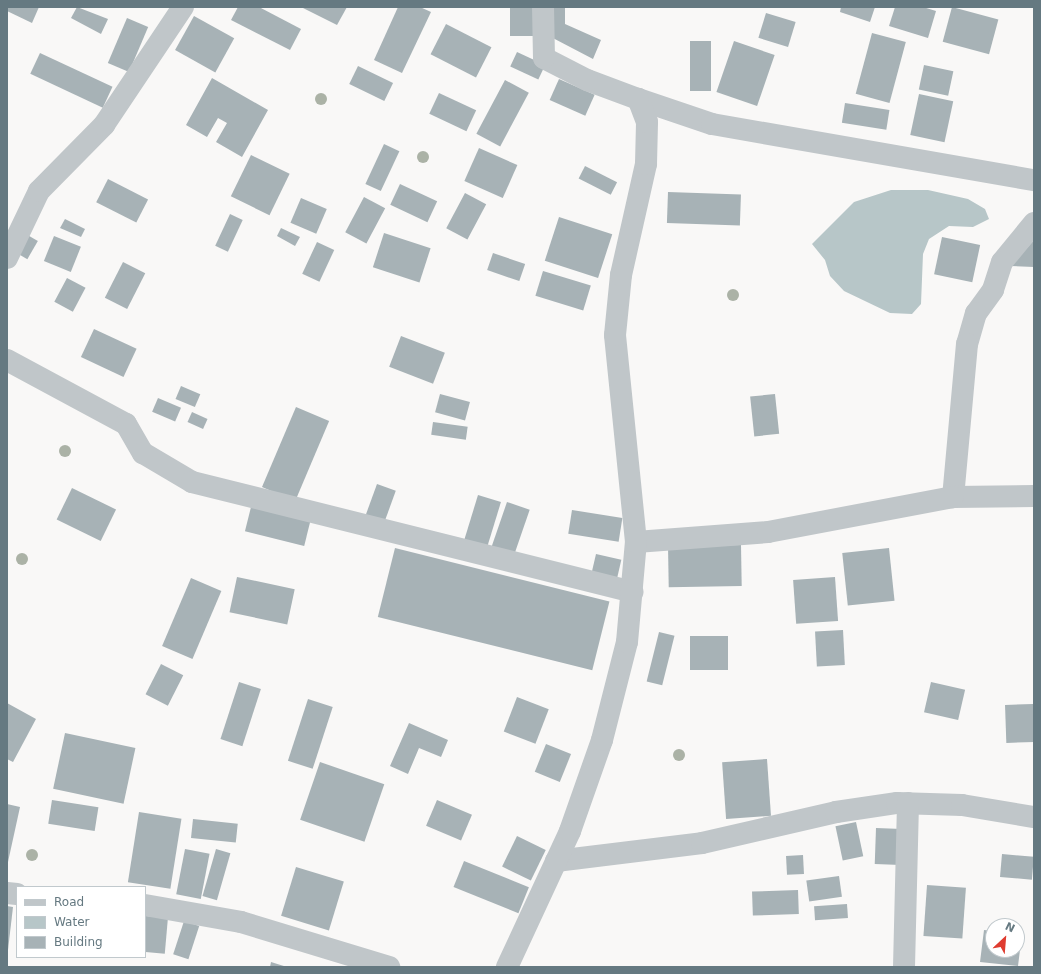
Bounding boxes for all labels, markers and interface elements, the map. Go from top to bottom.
legend [16,886,146,958]
text: Road [54,895,84,909]
text: Water [54,915,89,929]
north arrow [985,918,1025,958]
text: N [1003,920,1017,936]
text: Building [54,935,103,949]

